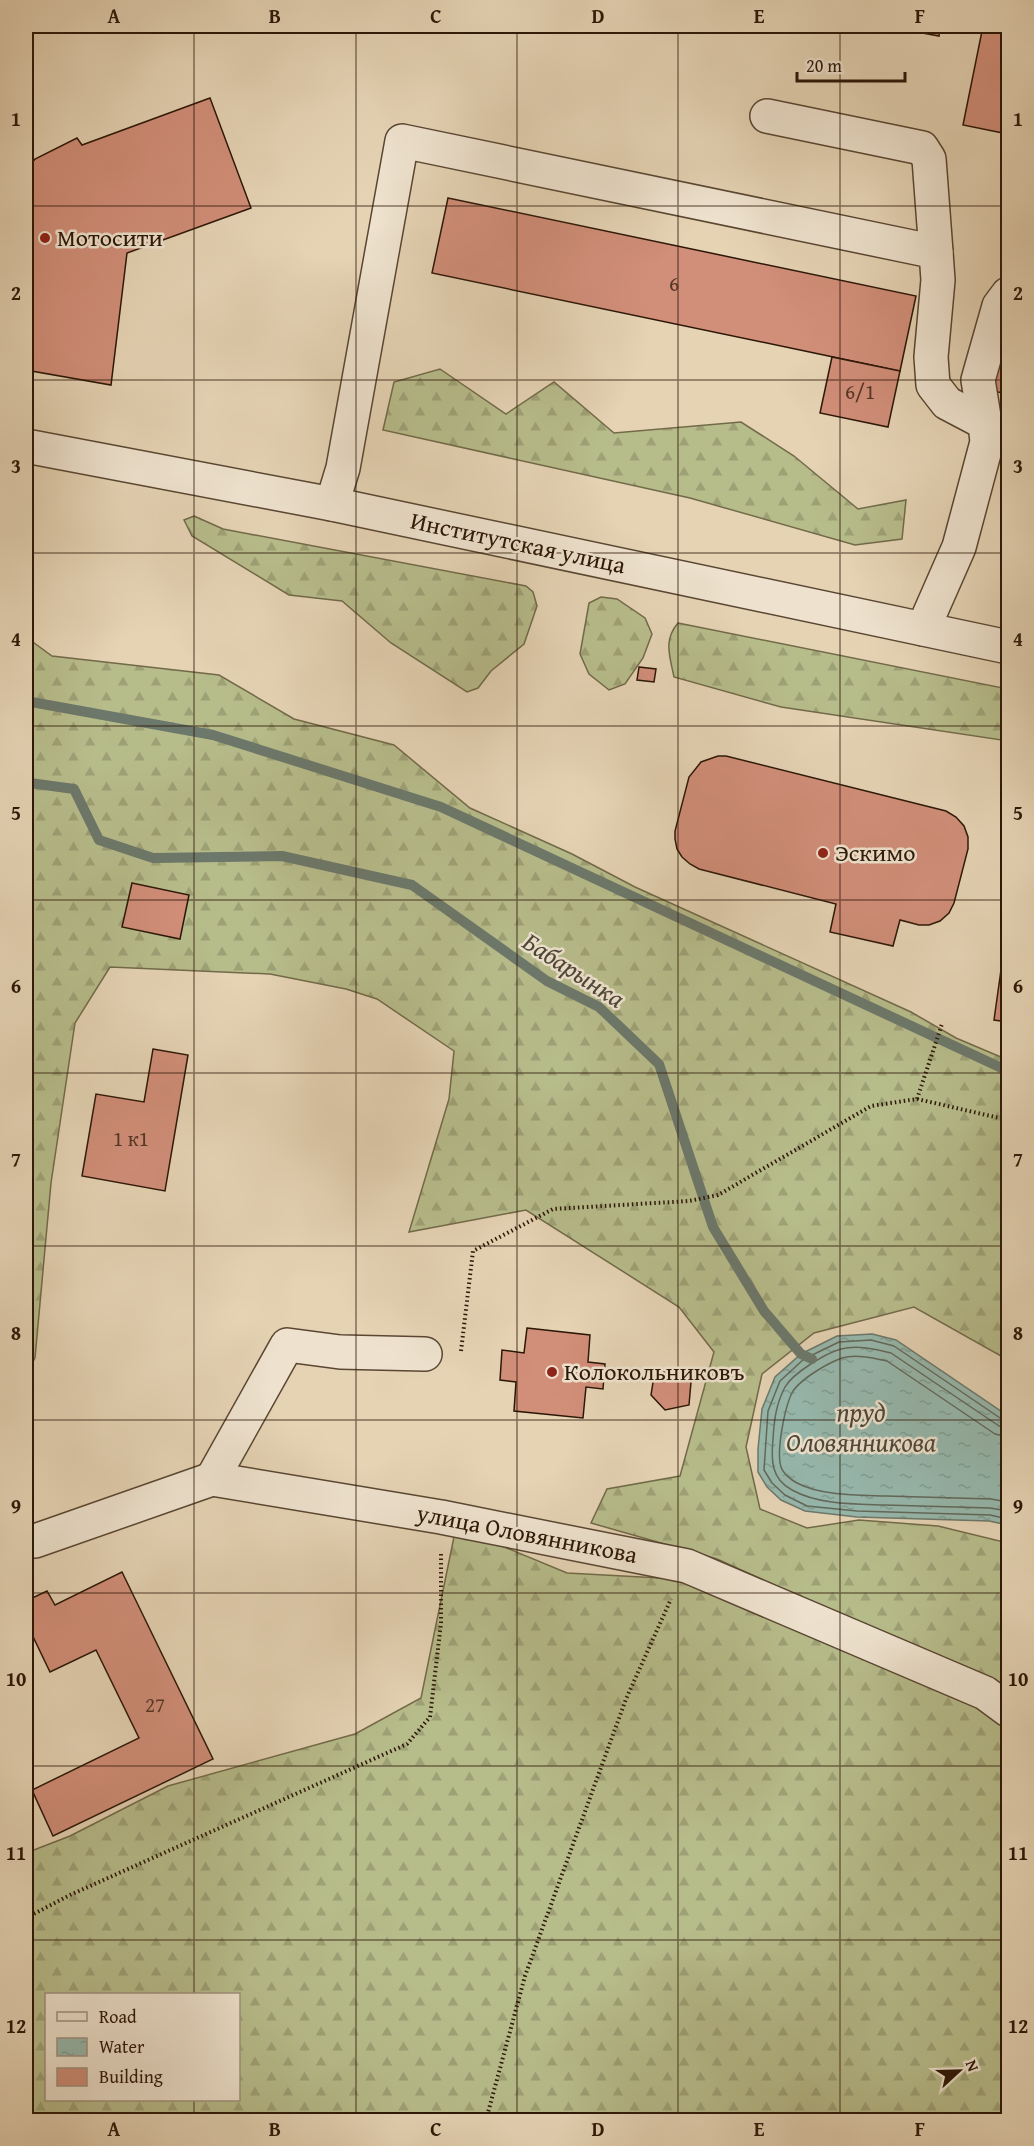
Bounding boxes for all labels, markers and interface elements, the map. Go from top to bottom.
text: A [108,1,121,30]
text: B [269,1,281,30]
text: C [430,1,442,30]
text: D [591,1,605,30]
text: E [754,1,765,30]
text: F [915,1,925,30]
scale bar [797,45,905,83]
text: 20 m [806,52,842,79]
text: 1 [11,104,21,133]
text: 1 [1013,104,1023,133]
place label: Мотосити [57,220,163,255]
marker: Мотосити [38,231,52,245]
house number: 6 [669,268,679,299]
text: 2 [11,278,21,307]
text: 2 [1013,278,1023,307]
house number: 6/1 [845,376,875,407]
text: 3 [11,451,21,480]
text: 3 [1013,451,1023,480]
street label: Институтская улица [407,503,629,582]
text: 4 [11,624,21,653]
text: 4 [1013,624,1023,653]
text: 5 [11,798,21,827]
text: 5 [1013,798,1023,827]
place label: Эскимо [835,835,916,870]
marker: Эскимо [816,846,830,860]
water label: Бабарынка [515,922,633,1017]
text: 6 [11,971,21,1000]
text: 6 [1013,971,1023,1000]
house number: 1 к1 [113,1123,149,1154]
text: 7 [11,1144,21,1173]
text: 7 [1013,1144,1023,1173]
text: 8 [11,1318,21,1347]
text: 8 [1013,1318,1023,1347]
place label: Колокольниковъ [564,1354,745,1389]
marker: Колокольниковъ [545,1365,559,1379]
water label: пруд Оловянникова [786,1392,936,1461]
text: 9 [11,1491,21,1520]
text: 9 [1013,1491,1023,1520]
street label: улица Оловянникова [413,1495,641,1572]
text: 10 [6,1664,26,1693]
text: 10 [1008,1664,1028,1693]
house number: 27 [145,1689,165,1720]
text: 11 [6,1838,26,1867]
text: 11 [1008,1838,1028,1867]
legend [45,1993,240,2101]
text: Road [99,2003,137,2030]
text: 12 [6,2011,26,2040]
text: 12 [1008,2011,1028,2040]
text: Water [99,2033,145,2060]
north arrow [929,2041,989,2101]
text: N [960,2056,986,2075]
text: Building [99,2063,163,2090]
text: A [108,2114,121,2143]
text: B [269,2114,281,2143]
text: C [430,2114,442,2143]
text: D [591,2114,605,2143]
text: E [754,2114,765,2143]
text: F [915,2114,925,2143]

